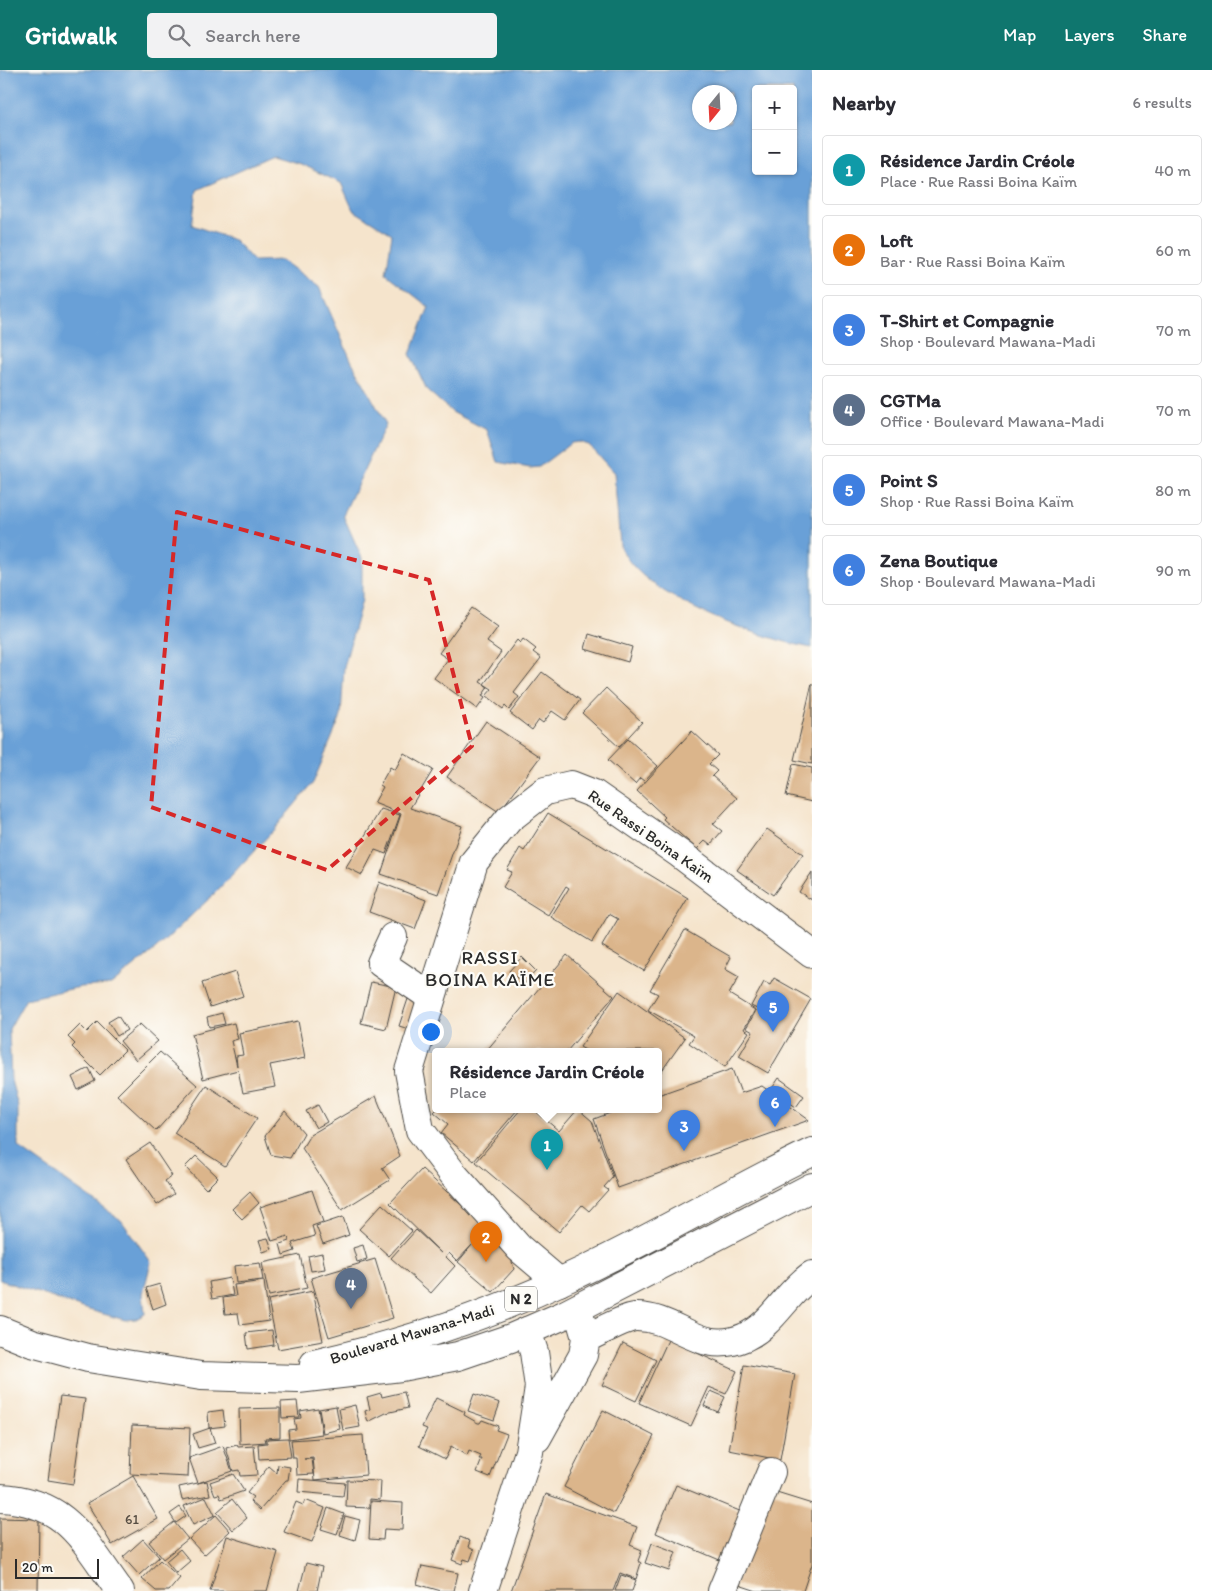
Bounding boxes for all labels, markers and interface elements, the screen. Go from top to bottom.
search box [147,13,497,58]
text: Gridwalk [25,21,117,50]
icon: search [165,21,193,49]
text: Search here [205,24,301,47]
text: Map [1003,24,1036,46]
text: Layers [1064,24,1114,46]
text: Share [1142,24,1187,46]
north arrow [692,85,737,130]
map controls [752,85,797,175]
button: + [752,85,797,130]
text: Nearby [832,90,896,115]
text: 6 results [1132,93,1192,112]
button: − [752,130,797,175]
text: Résidence Jardin Créole [880,149,1075,172]
text: 1 [845,161,853,180]
text: 40 m [1154,161,1191,180]
text: Place · Rue Rassi Boina Kaïm [880,172,1077,191]
text: Loft [880,229,913,252]
text: 2 [845,241,853,260]
text: 60 m [1156,241,1191,260]
text: Bar · Rue Rassi Boina Kaïm [880,252,1065,271]
text: T-Shirt et Compagnie [880,309,1054,332]
text: 3 [845,321,853,340]
text: 70 m [1156,321,1191,340]
text: Shop · Boulevard Mawana-Madi [880,332,1096,351]
text: CGTMa [880,389,941,412]
text: 4 [844,401,854,420]
text: 70 m [1156,401,1191,420]
text: Office · Boulevard Mawana-Madi [880,412,1104,431]
text: Point S [880,469,938,492]
text: 5 [845,481,853,500]
text: 80 m [1155,481,1191,500]
text: Shop · Rue Rassi Boina Kaïm [880,492,1074,511]
text: Zena Boutique [880,549,998,572]
text: 6 [845,561,853,580]
text: 90 m [1156,561,1191,580]
text: Shop · Boulevard Mawana-Madi [880,572,1096,591]
street label: Rue Rassi Boina Kaïm [584,785,718,887]
district label: RASSI BOINA KAÏME [425,946,555,991]
pin: 5 [757,991,789,1032]
your location [418,1019,444,1045]
popup [432,1048,662,1113]
text: Résidence Jardin Créole [450,1060,644,1083]
text: Place [450,1083,487,1102]
pin: 6 [759,1086,791,1127]
pin: 3 [668,1110,700,1151]
pin: 1 [531,1129,563,1170]
pin: 2 [470,1221,502,1262]
pin: 4 [335,1268,367,1309]
road number: N 2 [505,1286,537,1312]
street label: Boulevard Mawana-Madi [328,1300,496,1368]
house number: 61 [125,1511,139,1528]
scale bar [15,1556,99,1579]
text: 20 m [22,1559,53,1576]

